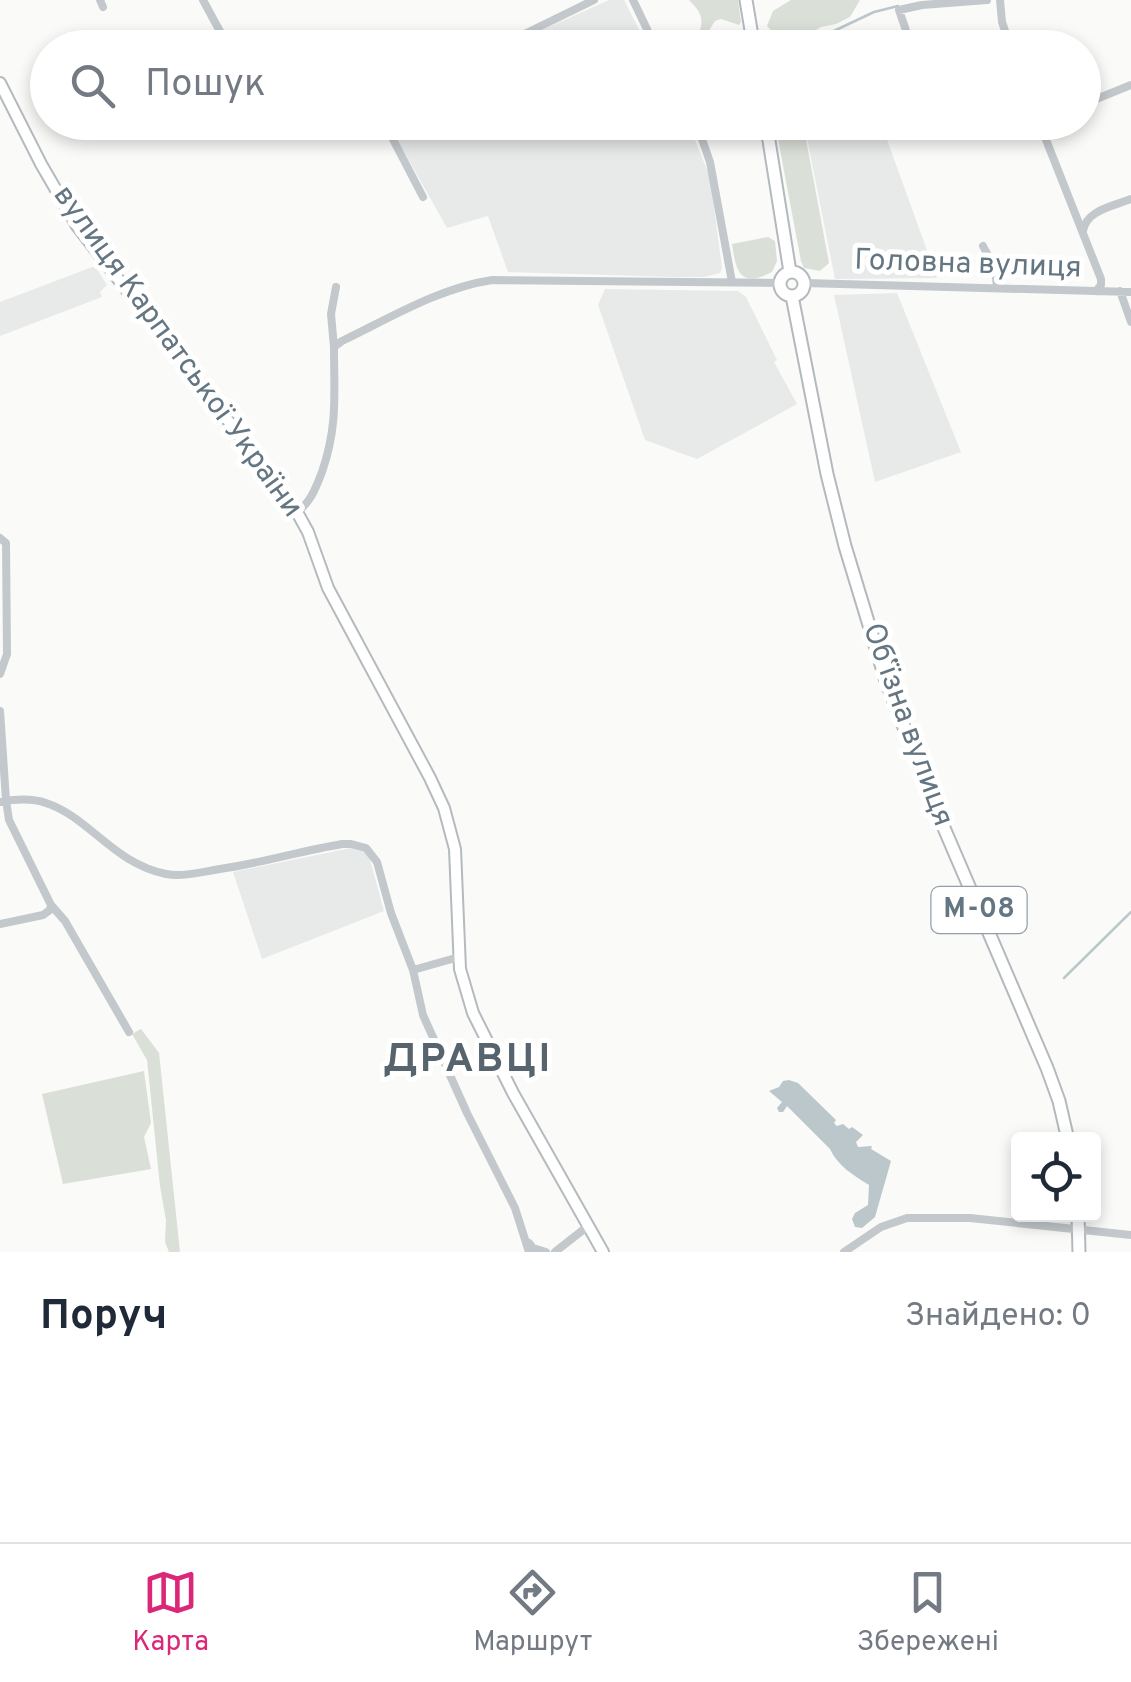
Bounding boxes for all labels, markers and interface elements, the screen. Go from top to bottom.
search box [30,30,1101,140]
icon: search [65,58,120,113]
text: Пошук [145,61,266,110]
street label: вулиця Карпатської України [44,179,310,525]
street label: Головна вулиця [854,243,1082,287]
street label: Обʼїзна вулиця [853,618,961,832]
road number: М-08 [932,887,1026,933]
district label: ДРАВЦІ [383,1036,553,1086]
map controls [1011,1132,1101,1222]
button: locate [1011,1132,1101,1222]
text: Поруч [40,1291,167,1344]
text: Знайдено: 0 [905,1297,1091,1337]
tab: Карта [132,1565,209,1661]
tab: Маршрут [473,1565,592,1661]
tab: Збережені [857,1565,999,1661]

